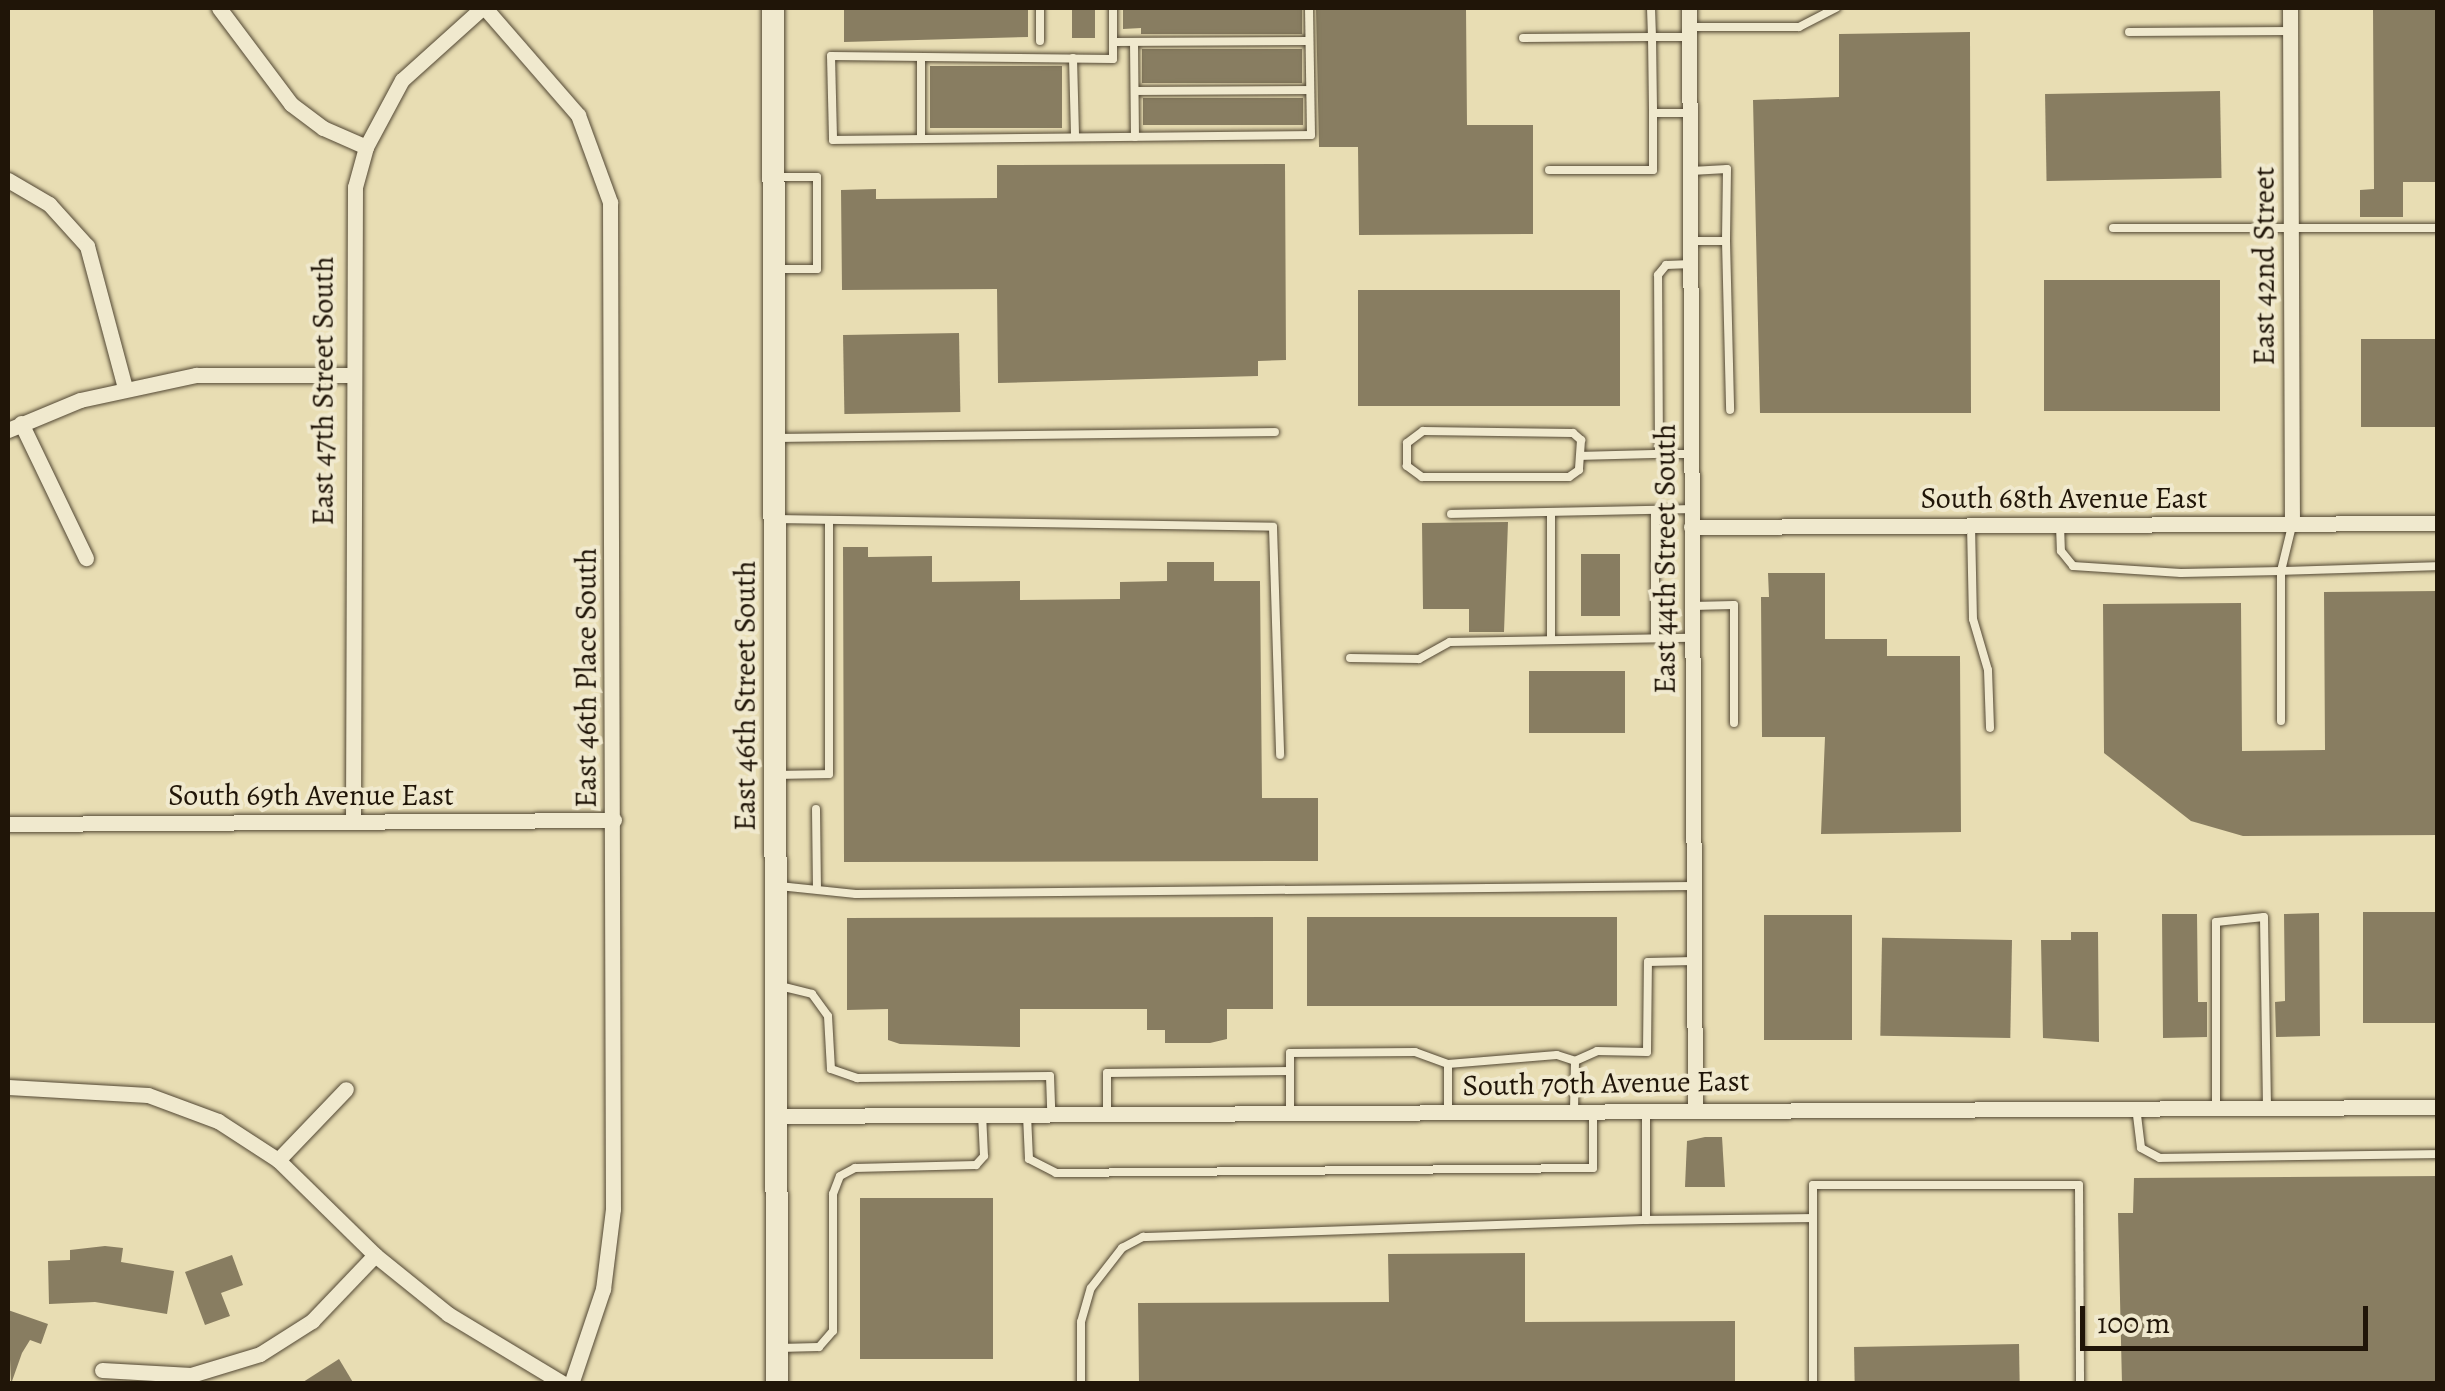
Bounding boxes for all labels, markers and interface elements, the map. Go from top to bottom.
street label: East 42nd Street [2246,166,2282,366]
street label: East 47th Street South [305,256,341,526]
street label: East 44th Street South [1647,424,1683,694]
street label: South 68th Avenue East [1921,480,2207,516]
street label: East 46th Place South [568,548,604,808]
street label: East 46th Street South [727,561,763,831]
street label: South 69th Avenue East [168,777,454,813]
street label: South 70th Avenue East [1462,1062,1750,1104]
scale bar [2085,1286,2372,1348]
text: 100 m [2097,1303,2170,1343]

